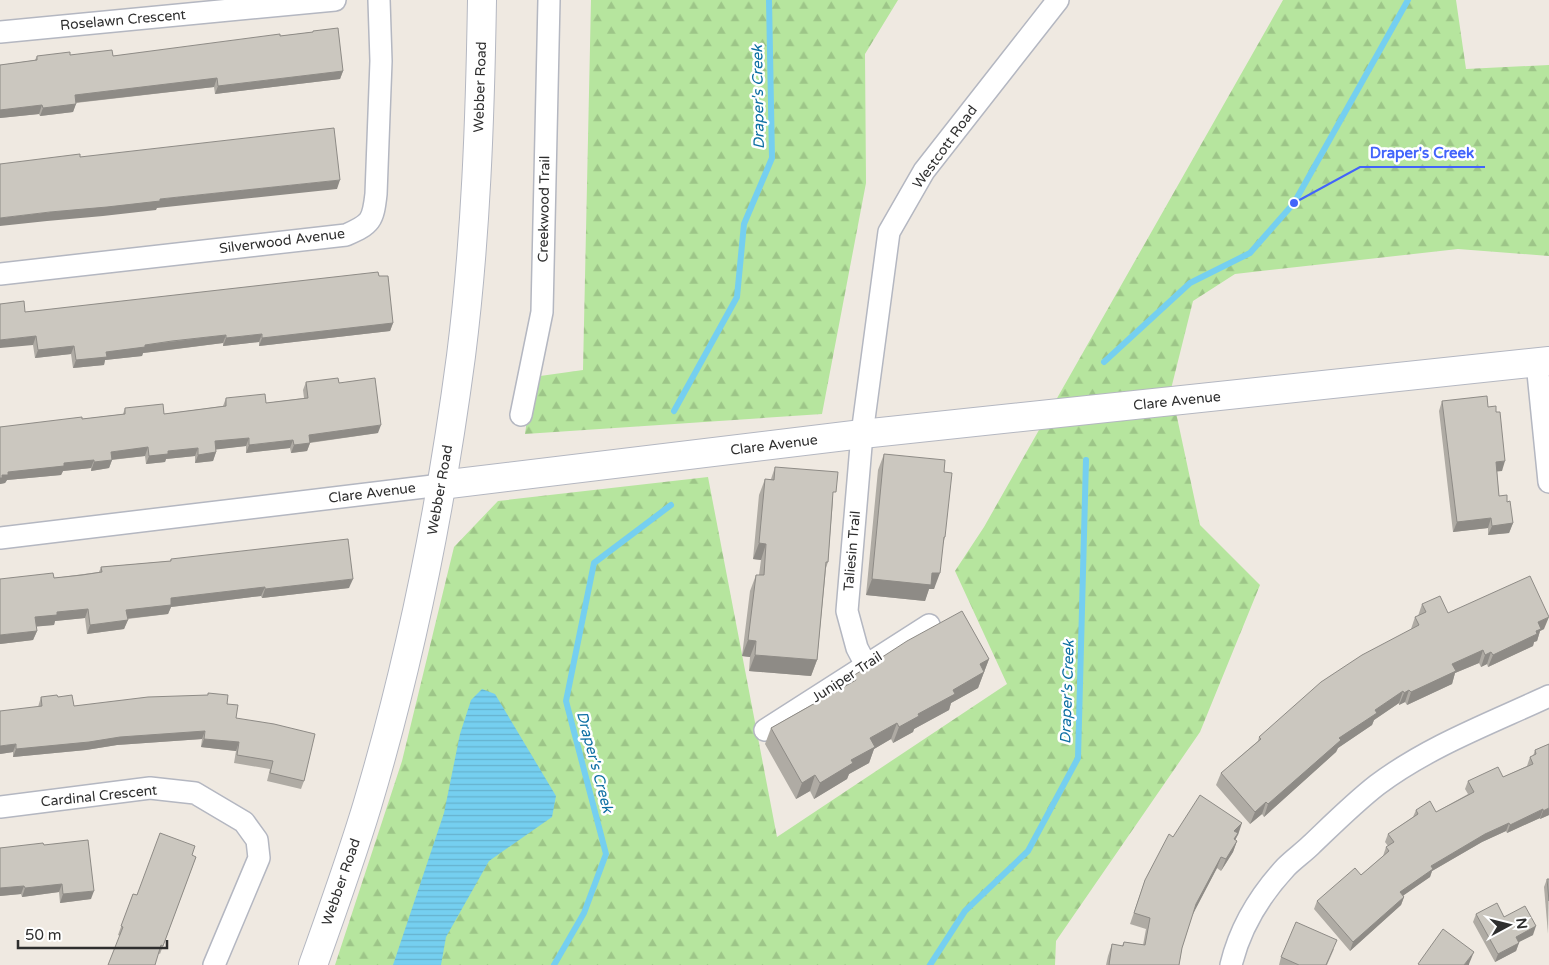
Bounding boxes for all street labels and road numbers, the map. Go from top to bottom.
street label: Roselawn Crescent [59,6,187,34]
street label: Webber Road [470,41,490,133]
street label: Westcott Road [909,102,981,192]
street label: Creekwood Trail [535,156,553,262]
street label: Silverwood Avenue [218,225,346,257]
street label: Clare Avenue [1132,388,1222,414]
street label: Clare Avenue [729,431,819,459]
street label: Webber Road [424,444,456,536]
street label: Clare Avenue [327,479,417,507]
street label: Taliesin Trail [840,510,864,592]
street label: Juniper Trail [809,648,885,706]
street label: Cardinal Crescent [40,781,159,811]
street label: Webber Road [318,836,364,928]

